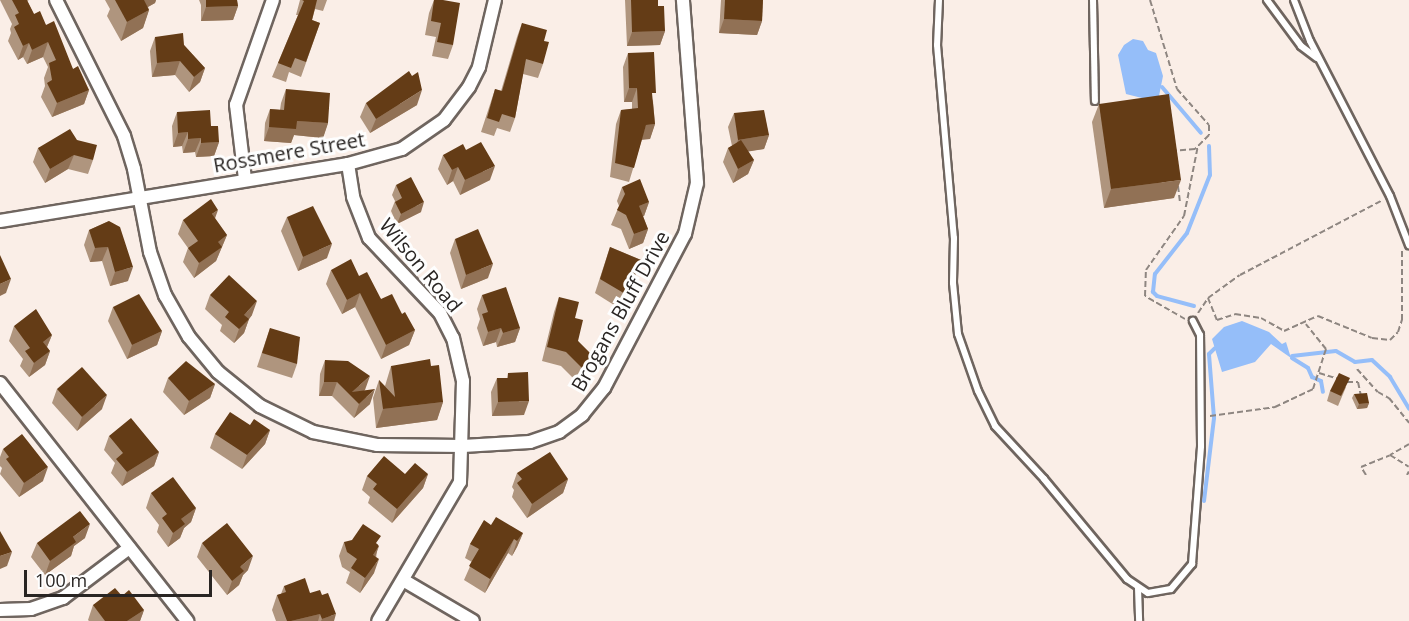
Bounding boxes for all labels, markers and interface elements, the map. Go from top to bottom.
street label: Rossmere Street [211,127,367,177]
street label: Wilson Road [375,213,467,317]
street label: Brogans Bluff Drive [566,226,674,396]
scale bar [27,558,214,596]
text: 100 m [35,568,87,592]

